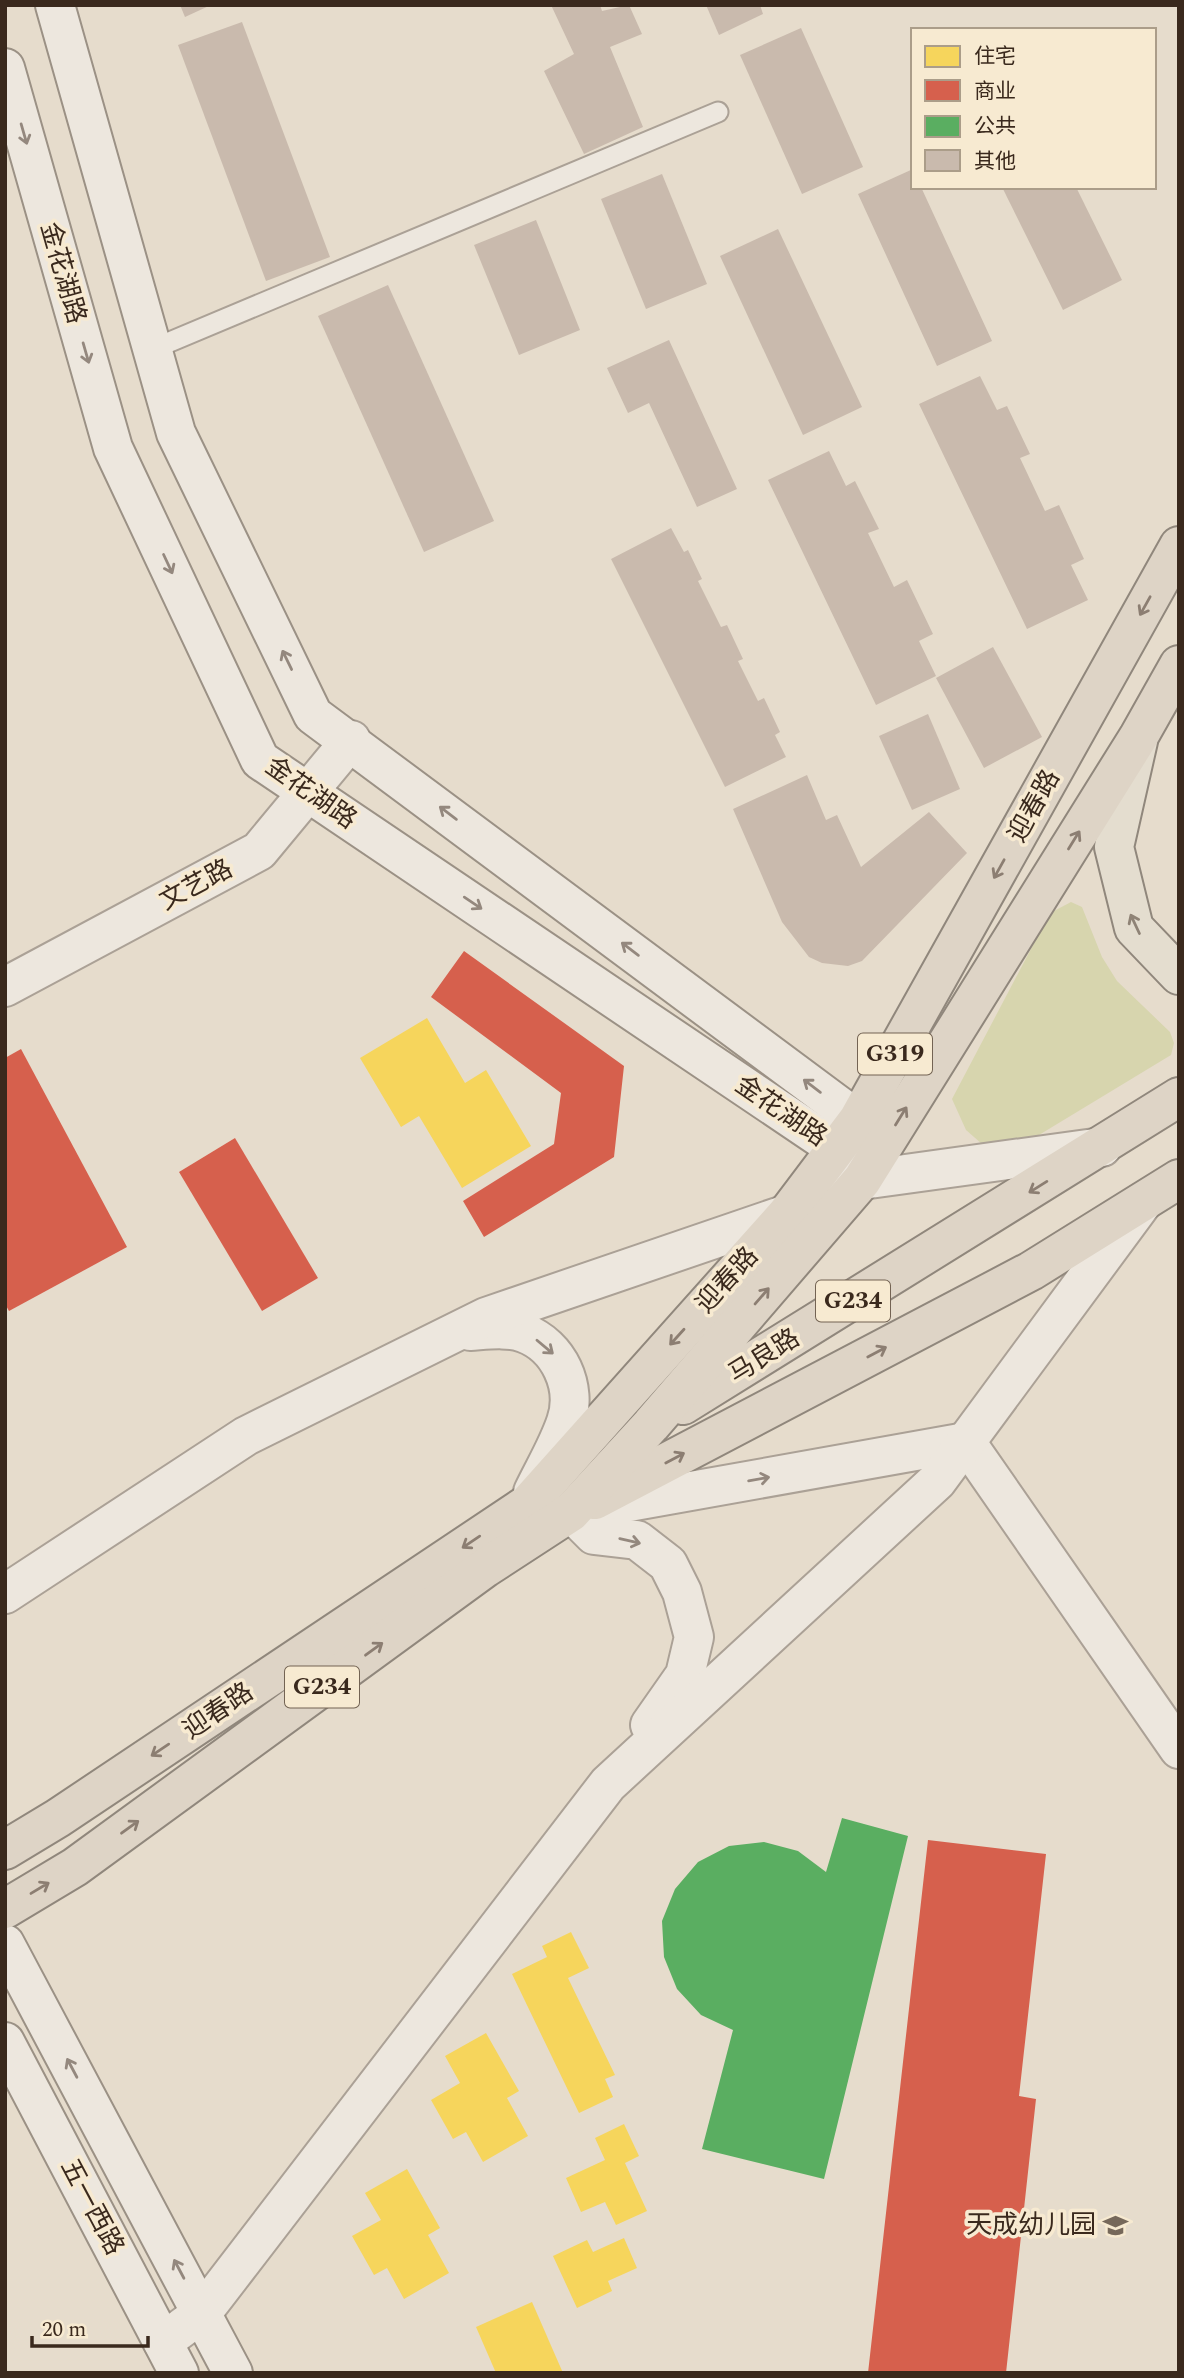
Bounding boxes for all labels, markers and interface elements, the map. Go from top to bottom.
legend [911,28,1156,189]
text: 住宅 [974,41,1016,73]
text: 商业 [974,76,1016,108]
text: 公共 [974,111,1016,143]
one-way arrow [18,123,31,145]
text: 其他 [974,146,1016,178]
street label: 金花湖路 [29,217,97,329]
one-way arrow [80,342,93,364]
one-way arrow [161,553,175,574]
one-way arrow [1138,595,1151,616]
one-way arrow [279,650,293,671]
street label: 金花湖路 [257,747,365,839]
street label: 迎春路 [998,762,1070,850]
one-way arrow [439,806,458,820]
one-way arrow [1067,831,1081,851]
street label: 文艺路 [152,849,240,921]
one-way arrow [991,858,1005,878]
one-way arrow [462,896,482,910]
one-way arrow [1128,913,1141,934]
one-way arrow [621,942,640,957]
road number: G319 [858,1034,932,1074]
street label: 金花湖路 [727,1065,835,1157]
one-way arrow [803,1079,822,1093]
one-way arrow [895,1107,909,1127]
one-way arrow [1029,1180,1049,1194]
street label: 迎春路 [686,1238,768,1322]
road number: G234 [816,1280,890,1322]
one-way arrow [754,1287,770,1305]
street label: 马良路 [720,1318,808,1394]
one-way arrow [669,1328,685,1346]
one-way arrow [536,1339,554,1355]
one-way arrow [866,1345,887,1358]
one-way arrow [664,1451,685,1464]
one-way arrow [747,1472,770,1485]
one-way arrow [462,1535,481,1549]
one-way arrow [618,1535,640,1548]
one-way arrow [364,1642,383,1657]
road number: G234 [285,1666,359,1708]
street label: 迎春路 [174,1673,262,1749]
one-way arrow [150,1743,170,1757]
one-way arrow [120,1820,139,1834]
one-way arrow [30,1881,50,1895]
one-way arrow [65,2058,78,2079]
street label: 五一西路 [50,2152,134,2262]
place label: 天成幼儿园 [966,2205,1096,2245]
school or university icon: 天成幼儿园 [1102,2211,1130,2239]
one-way arrow [172,2259,185,2280]
scale bar [32,2304,147,2348]
text: 20 m [42,2314,86,2346]

